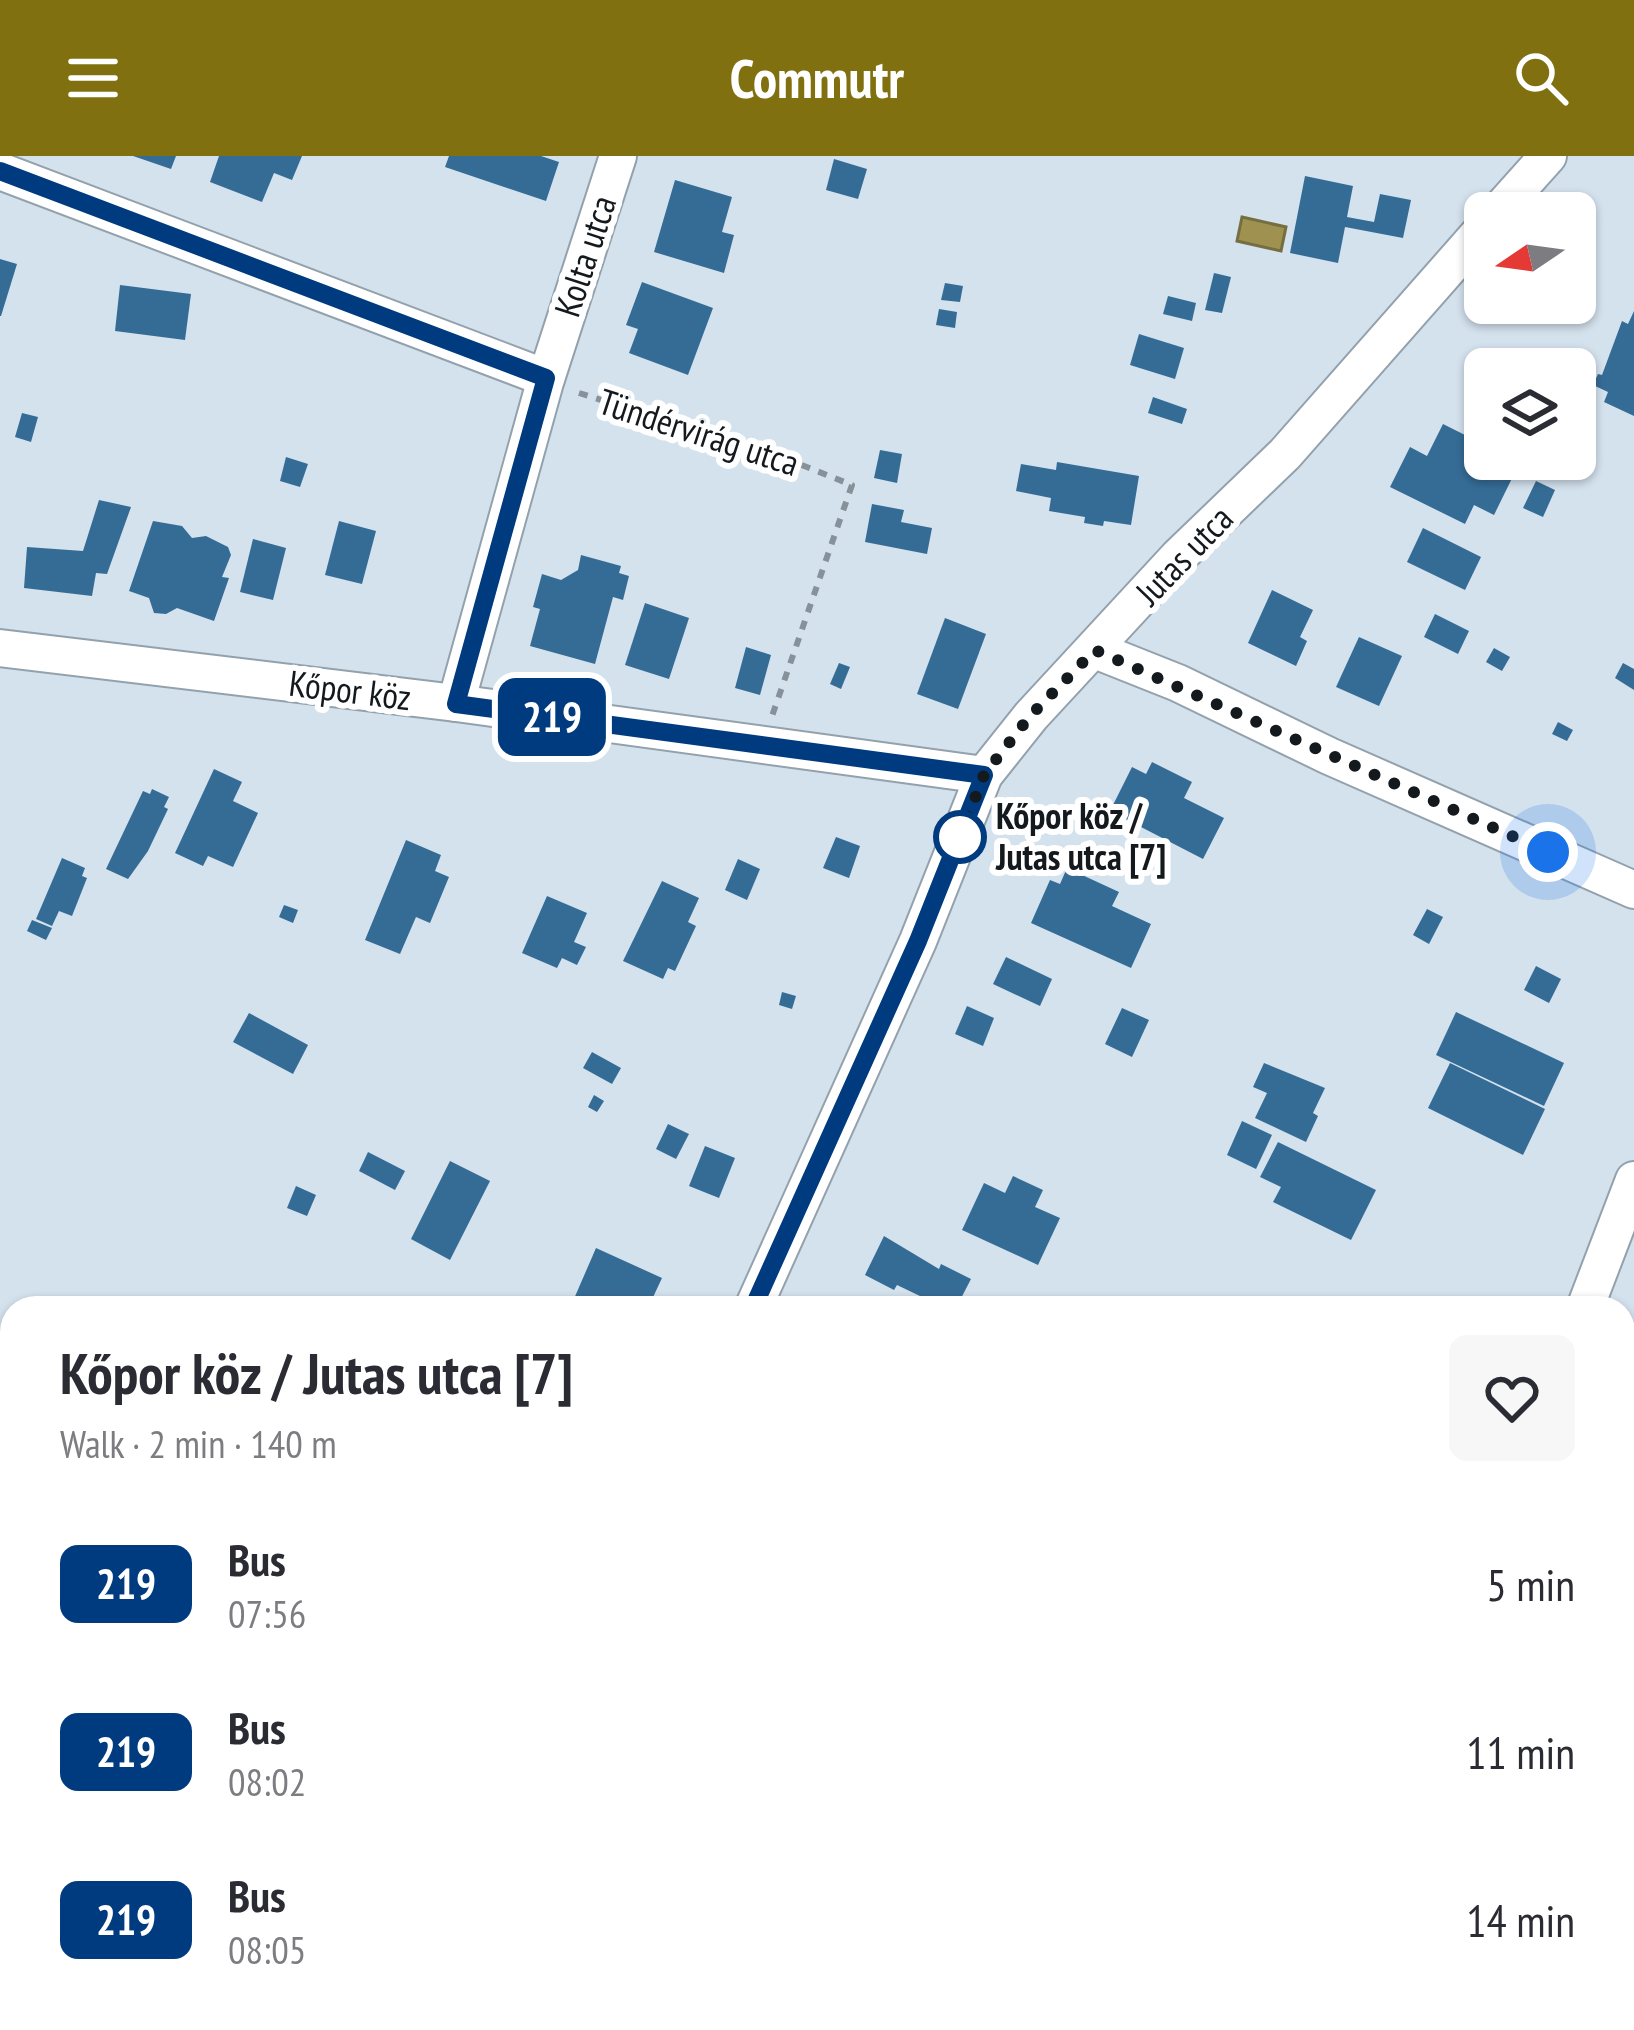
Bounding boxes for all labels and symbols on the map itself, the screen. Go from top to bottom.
street label: Kolta utca [543,189,626,322]
north arrow [1464,192,1596,324]
street label: Tündérvirág utca [593,377,805,486]
street label: Jutas utca [1124,495,1243,615]
street label: Kőpor köz [287,659,414,720]
line badge: 219 [483,678,621,756]
place label: Kőpor köz / Jutas utca [7] [995,792,1166,880]
marker: Kőpor köz / Jutas utca [7] [935,812,985,862]
your location [1518,822,1578,882]

